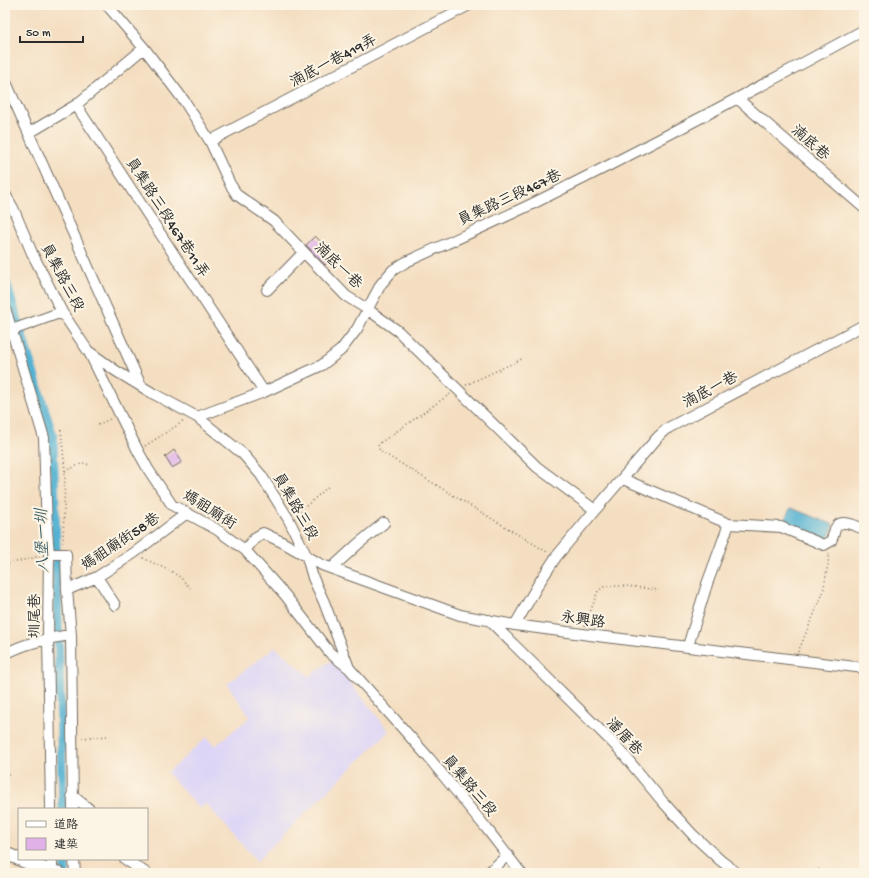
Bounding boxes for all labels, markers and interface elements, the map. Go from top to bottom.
scale bar [20,18,83,44]
text: 50 m [26,27,51,41]
street label: 湳底一巷419弄 [287,31,380,92]
street label: 湳底巷 [787,122,833,165]
street label: 員集路三段467巷11弄 [121,155,212,282]
street label: 員集路三段467巷 [455,167,565,231]
street label: 湳底一巷 [310,239,365,294]
street label: 員集路三段 [36,241,87,315]
street label: 湳底一巷 [680,369,742,413]
street label: 員集路三段 [268,470,321,544]
street label: 媽祖廟街 [179,487,239,534]
water label: 八堡一圳 [33,507,55,573]
street label: 媽祖廟街58巷 [78,510,164,576]
street label: 圳尾巷 [27,593,45,639]
street label: 永興路 [559,609,606,633]
street label: 潘厝巷 [602,715,645,760]
street label: 員集路三段 [437,752,499,821]
legend [18,808,148,860]
text: 道路 [54,818,78,833]
text: 建築 [54,838,78,853]

